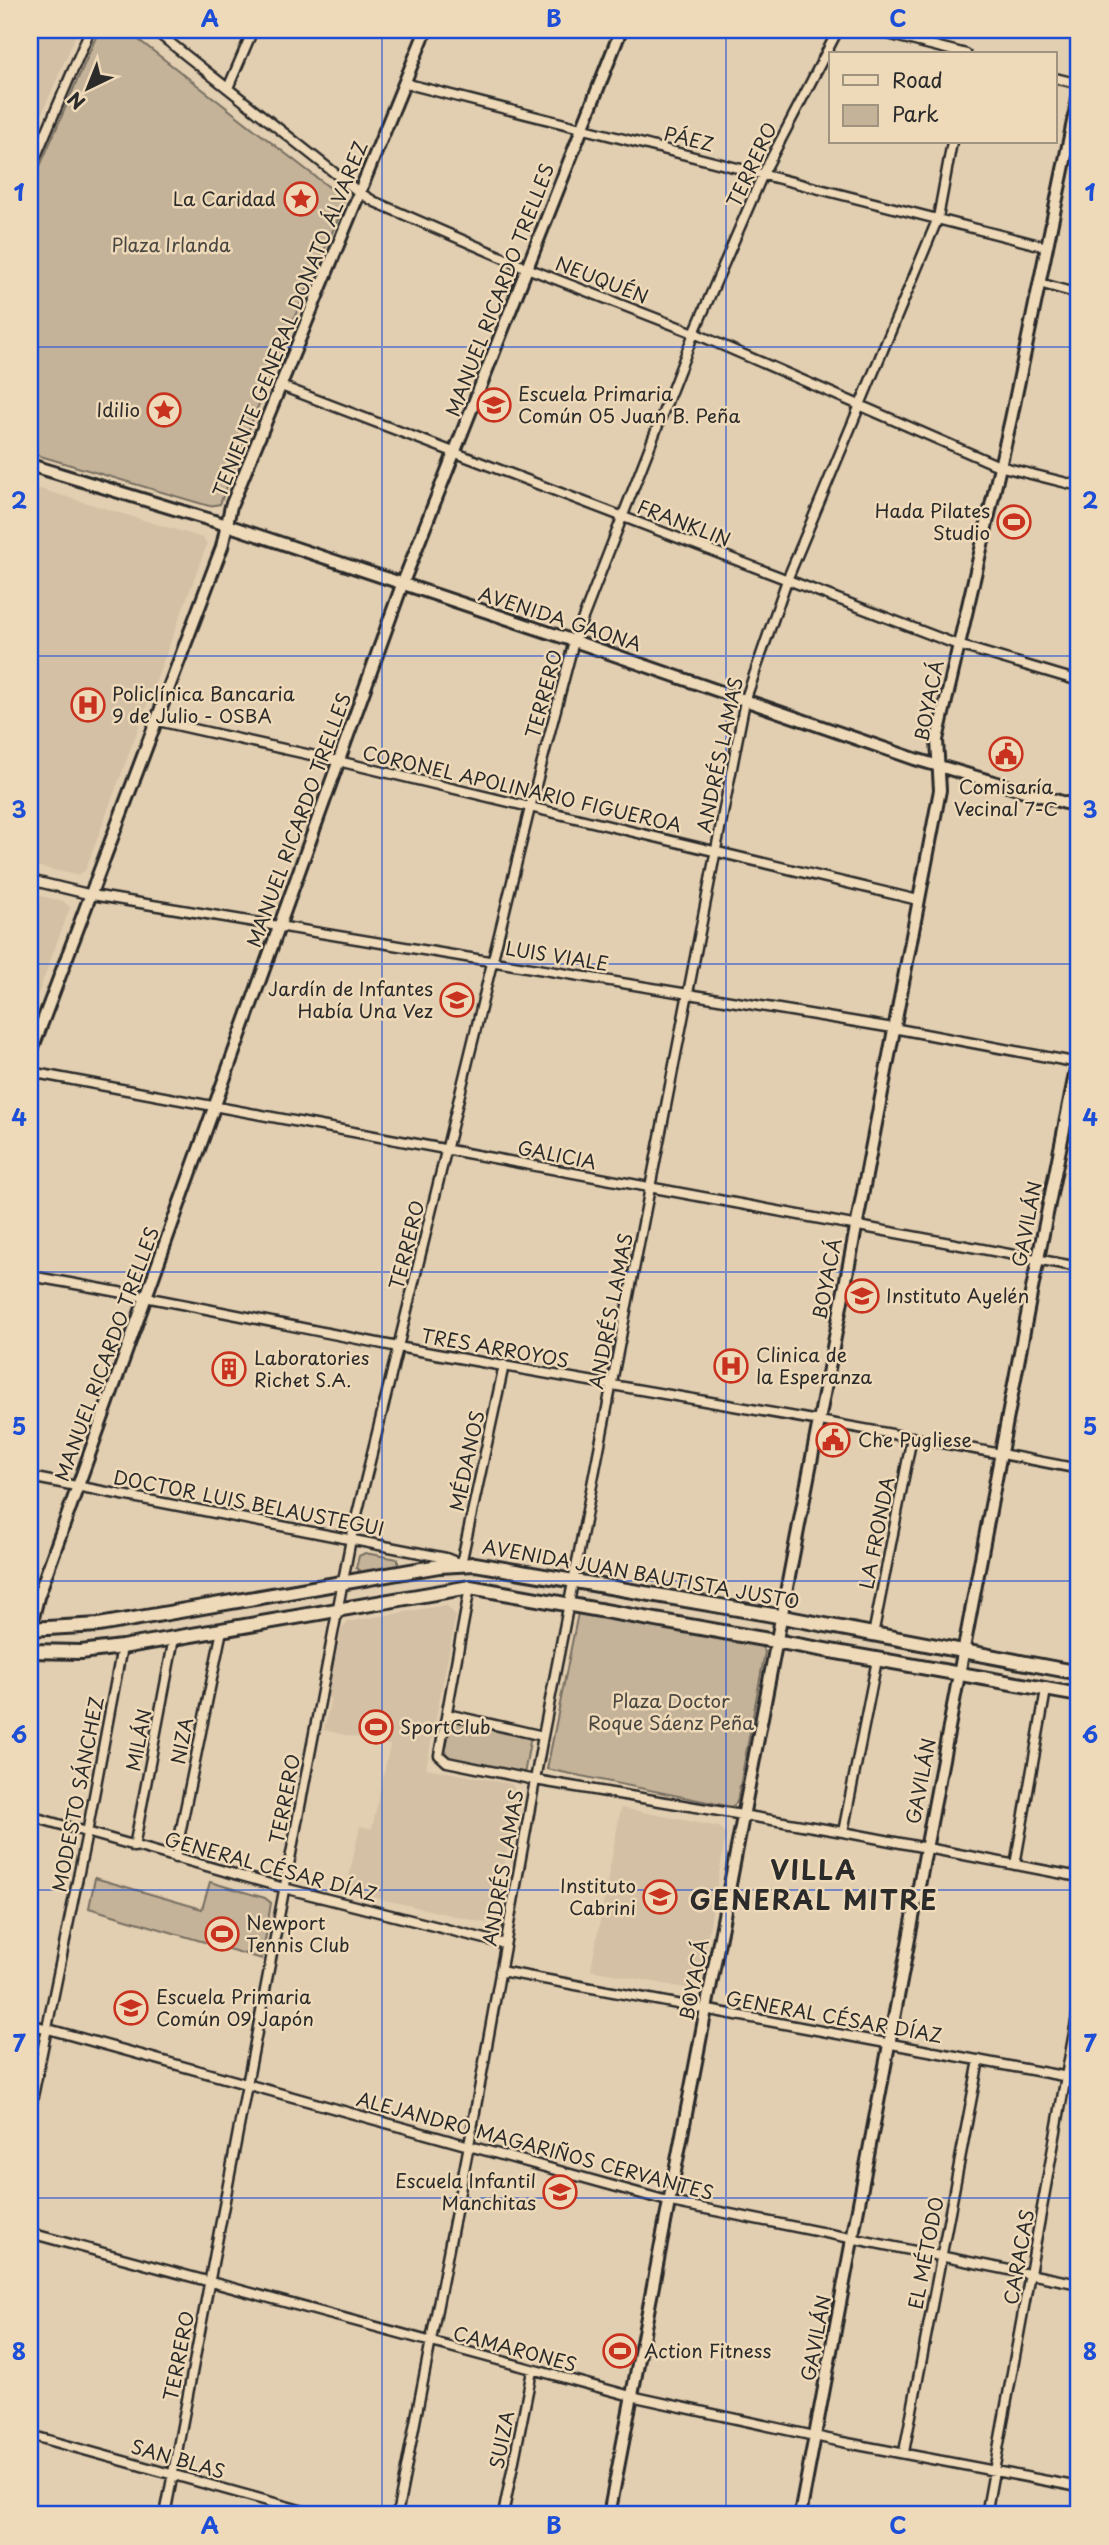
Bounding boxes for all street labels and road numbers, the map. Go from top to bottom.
street label: TERRERO [719,117,783,212]
street label: PÁEZ [661,118,717,158]
street label: TENIENTE GENERAL DONATO ÁLVAREZ [205,136,374,501]
street label: MANUEL RICARDO TRELLES [438,159,560,420]
street label: NEUQUÉN [552,249,653,310]
street label: FRANKLIN [634,491,735,553]
street label: AVENIDA GAONA [475,579,645,658]
street label: TERRERO [518,646,568,741]
street label: BOYACÁ [906,658,950,744]
street label: ANDRÉS LAMAS [689,675,749,835]
street label: MANUEL RICARDO TRELLES [239,689,357,951]
street label: CORONEL APOLINARIO FIGUEROA [360,738,685,838]
street label: LUIS VIALE [504,933,611,977]
street label: GALICIA [515,1133,599,1175]
street label: GAVILÁN [1004,1178,1048,1269]
street label: TERRERO [381,1197,431,1292]
street label: MANUEL RICARDO TRELLES [47,1223,165,1485]
street label: ANDRÉS LAMAS [581,1231,639,1391]
street label: BOYACÁ [804,1236,848,1322]
street label: TRES ARROYOS [419,1320,571,1374]
street label: MÉDANOS [442,1408,490,1514]
street label: DOCTOR LUIS BELAUSTEGUI [111,1462,387,1542]
street label: LA FRONDA [851,1474,901,1591]
street label: AVENIDA JUAN BAUTISTA JUSTO [481,1531,802,1615]
street label: MODESTO SÁNCHEZ [44,1694,110,1894]
street label: MILÁN [118,1706,158,1773]
street label: NIZA [163,1715,199,1767]
street label: GAVILÁN [898,1735,942,1826]
street label: TERRERO [262,1751,306,1846]
street label: ANDRÉS LAMAS [474,1788,530,1948]
street label: GENERAL CÉSAR DÍAZ [162,1824,381,1908]
street label: BOYACÁ [671,1937,715,2023]
street label: GENERAL CÉSAR DÍAZ [724,1983,945,2049]
street label: ALEJANDRO MAGARIÑOS CERVANTES [354,2084,717,2206]
street label: EL MÉTODO [900,2194,950,2312]
street label: CARACAS [996,2207,1040,2307]
street label: GAVILÁN [793,2292,837,2383]
street label: TERRERO [156,2308,200,2403]
street label: CAMARONES [450,2318,580,2378]
street label: SUIZA [482,2408,520,2471]
street label: SAN BLAS [128,2431,229,2485]

